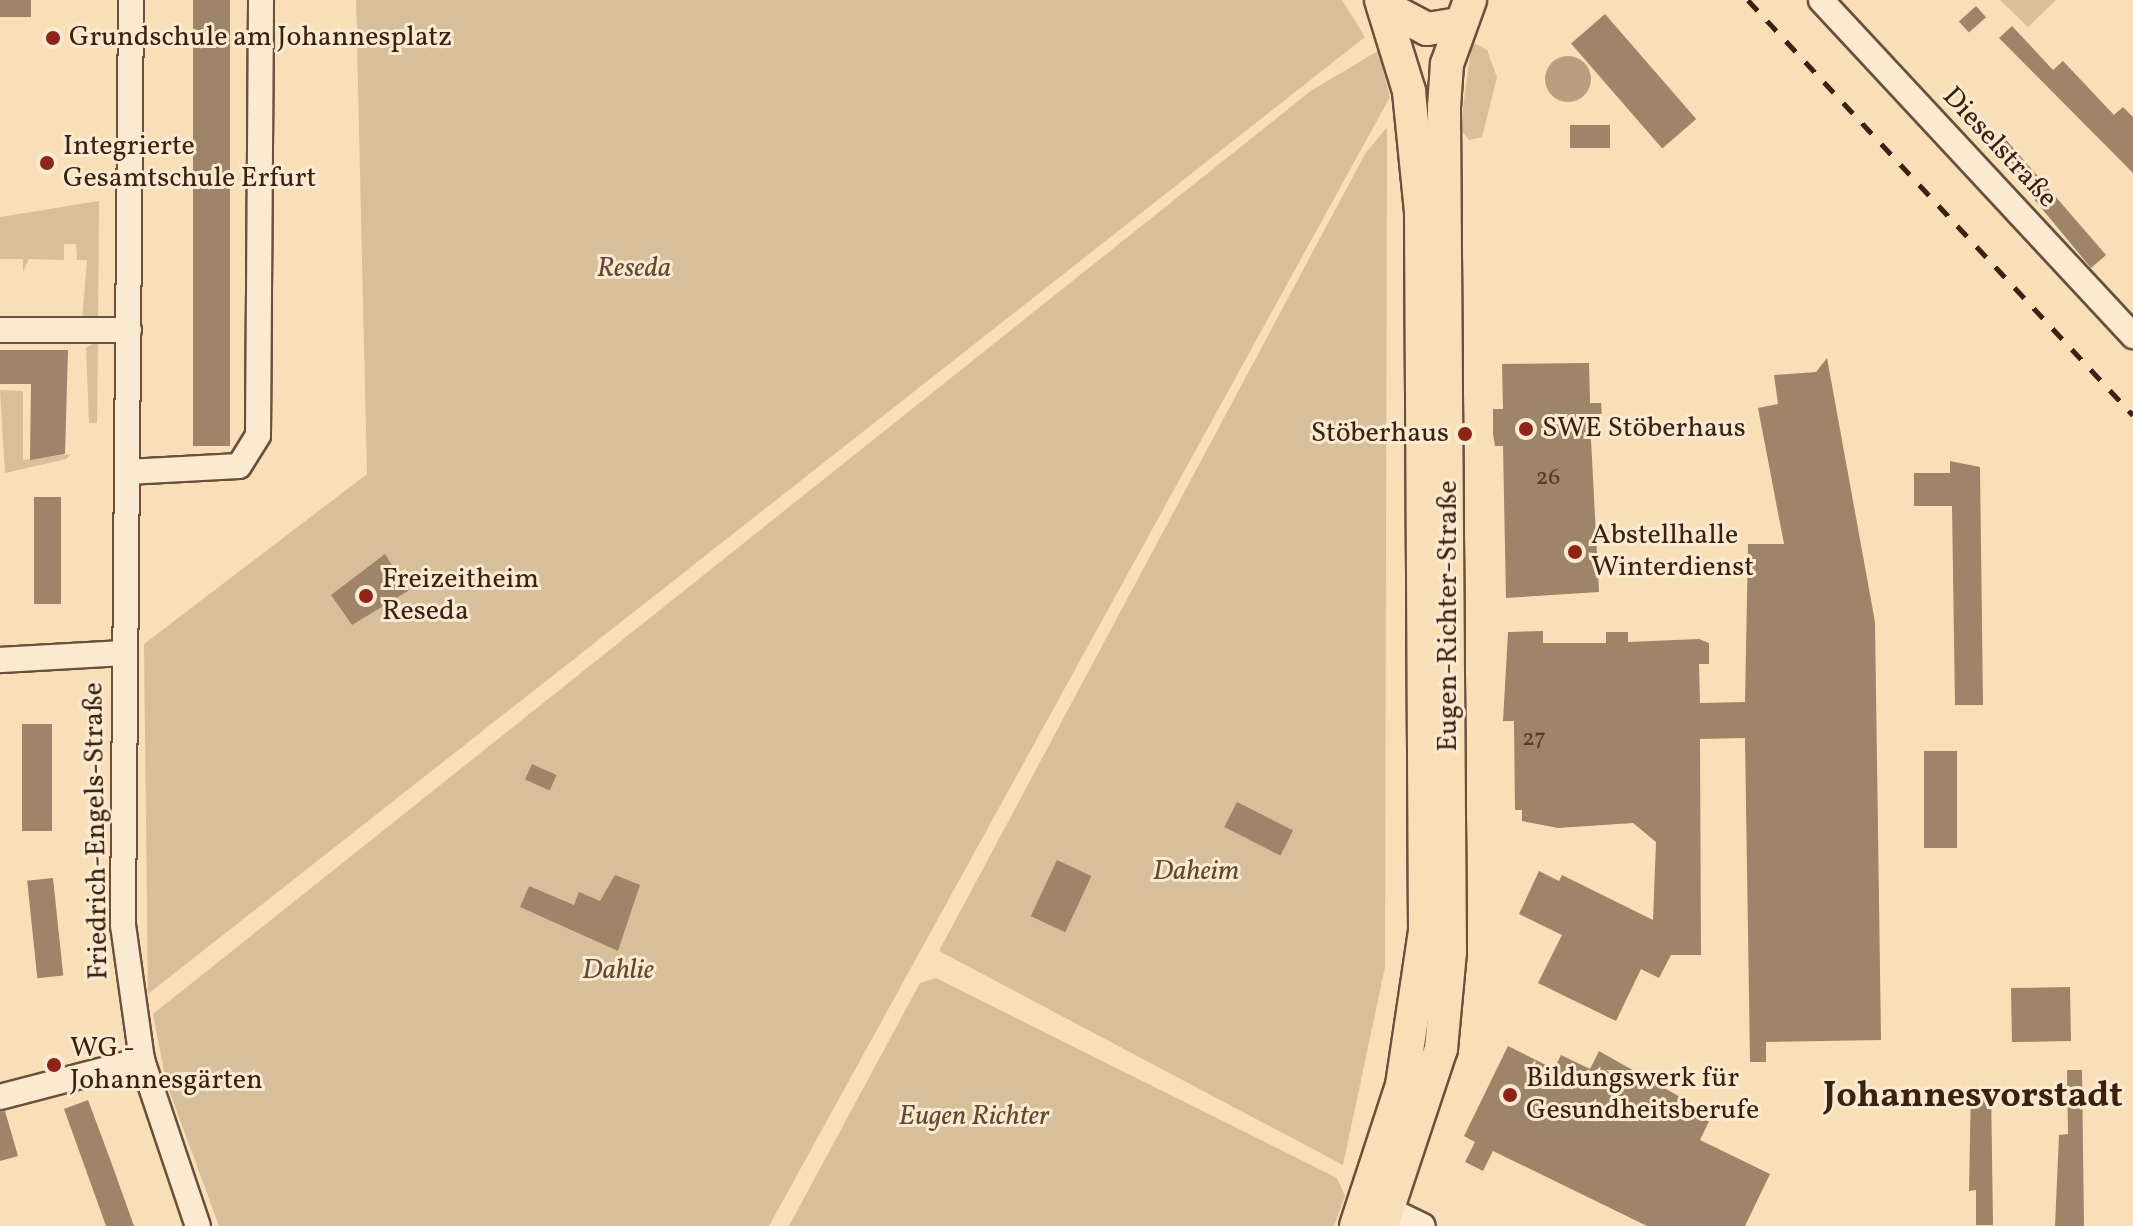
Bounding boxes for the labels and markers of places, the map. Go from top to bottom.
place label: Grundschule am Johannesplatz [69,21,452,55]
marker: Grundschule am Johannesplatz [44,29,62,47]
place label: Integrierte Gesamtschule Erfurt [63,130,316,196]
marker: Integrierte Gesamtschule Erfurt [38,154,56,172]
place label: SWE Stöberhaus [1542,412,1746,446]
place label: Stöberhaus [1311,417,1449,451]
marker: SWE Stöberhaus [1517,420,1535,438]
marker: Stöberhaus [1456,425,1474,443]
place label: Abstellhalle Winterdienst [1591,519,1754,585]
marker: Abstellhalle Winterdienst [1566,543,1584,561]
place label: Freizeitheim Reseda [382,563,539,629]
marker: Freizeitheim Reseda [357,587,375,605]
place label: WG - Johannesgärten [70,1032,263,1098]
marker: WG - Johannesgärten [45,1056,63,1074]
place label: Bildungswerk für Gesundheitsberufe [1526,1062,1759,1128]
marker: Bildungswerk für Gesundheitsberufe [1501,1086,1519,1104]

